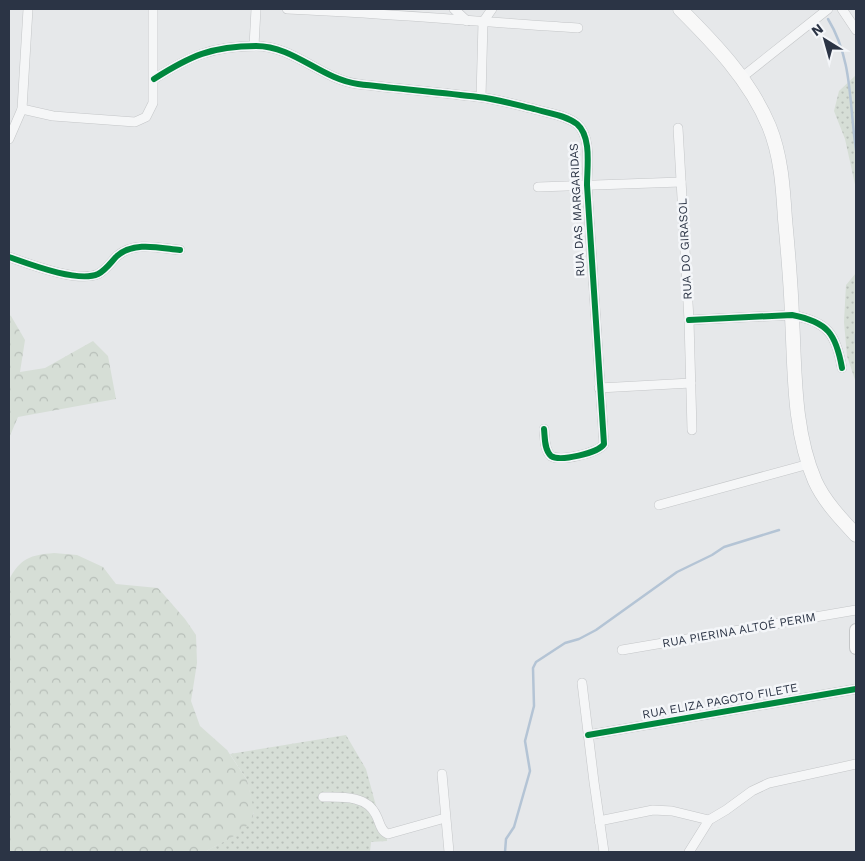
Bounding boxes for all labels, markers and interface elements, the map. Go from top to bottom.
north arrow [800,15,850,65]
text: N [808,20,826,39]
street label: RUA DAS MARGARIDAS [567,143,587,277]
street label: RUA DO GIRASOL [675,198,695,300]
street label: RUA PIERINA ALTOÉ PERIM [661,610,817,650]
street label: RUA ELIZA PAGOTO FILETE [641,680,799,722]

